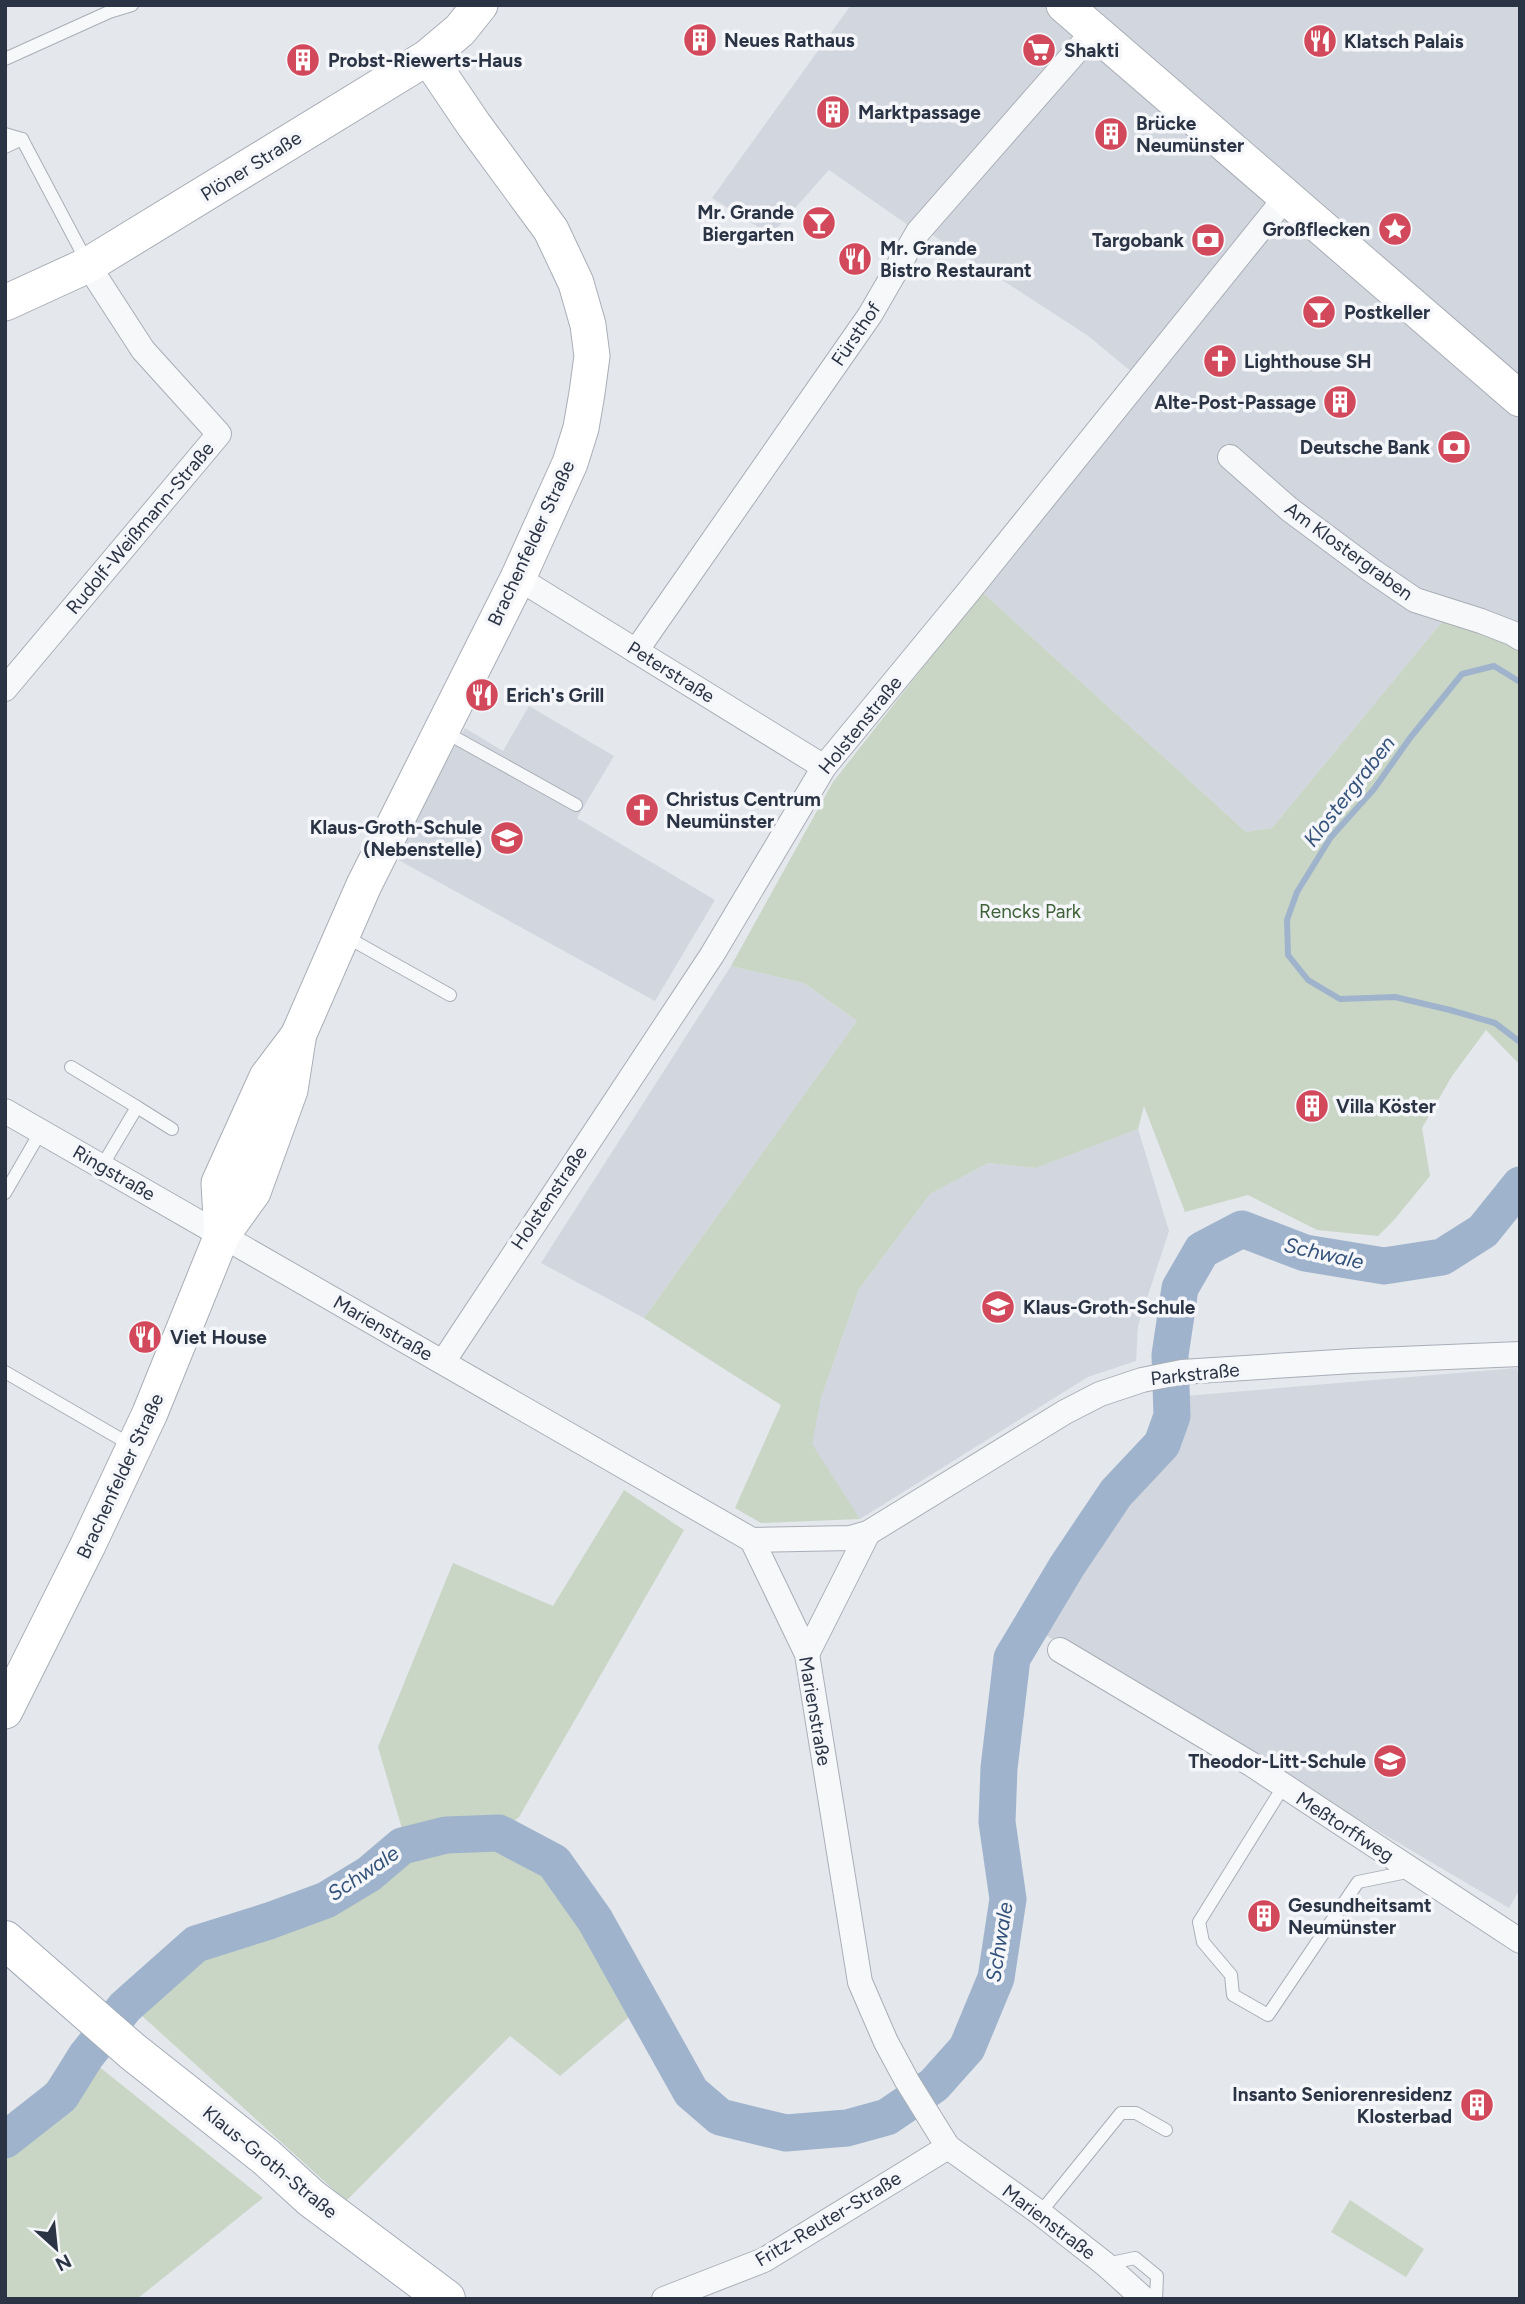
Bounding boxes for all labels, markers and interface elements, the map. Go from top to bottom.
building icon: Neues Rathaus [681,21,719,59]
restaurant icon: Klatsch Palais [1301,22,1339,60]
place label: Neues Rathaus [724,29,855,52]
place label: Klatsch Palais [1344,30,1464,53]
supermarket icon: Shakti [1020,31,1058,69]
place label: Shakti [1064,39,1119,62]
building icon: Probst-Riewerts-Haus [284,41,322,79]
place label: Probst-Riewerts-Haus [328,49,522,72]
building icon: Marktpassage [814,93,852,131]
place label: Marktpassage [858,101,981,124]
place label: Brücke Neumünster [1136,112,1244,157]
building icon: Brücke Neumünster [1092,115,1130,153]
street label: Plöner Straße [196,126,306,206]
place label: Mr. Grande Biergarten [697,201,794,246]
bar icon: Mr. Grande Biergarten [800,204,838,242]
place icon: Großflecken [1376,210,1414,248]
place label: Großflecken [1262,218,1370,241]
bank icon: Targobank [1189,221,1227,259]
place label: Targobank [1092,229,1185,252]
place label: Mr. Grande Bistro Restaurant [880,237,1032,282]
restaurant icon: Mr. Grande Bistro Restaurant [836,240,874,278]
bar icon: Postkeller [1300,293,1338,331]
street label: Fürsthof [826,298,886,370]
place label: Postkeller [1344,301,1430,324]
church icon: Lighthouse SH [1201,342,1239,380]
place label: Lighthouse SH [1244,350,1371,373]
building icon: Alte-Post-Passage [1321,383,1359,421]
place label: Alte-Post-Passage [1154,391,1316,414]
bank icon: Deutsche Bank [1435,428,1473,466]
place label: Deutsche Bank [1300,436,1431,459]
street label: Rudolf-Weißmann-Straße [61,437,219,619]
street label: Brachenfelder Straße [483,457,579,629]
street label: Am Klostergraben [1280,497,1418,605]
street label: Peterstraße [623,636,719,708]
street label: Holstenstraße [813,671,907,779]
restaurant icon: Erich's Grill [463,676,501,714]
place label: Erich's Grill [506,684,604,707]
water label: Klostergraben [1298,730,1400,851]
place label: Christus Centrum Neumünster [666,788,821,833]
church icon: Christus Centrum Neumünster [623,791,661,829]
place label: Klaus-Groth-Schule (Nebenstelle) [310,816,482,861]
school or university icon: Klaus-Groth-Schule (Nebenstelle) [488,819,526,857]
park label: Rencks Park [979,900,1082,923]
building icon: Villa Köster [1293,1087,1331,1125]
place label: Villa Köster [1336,1095,1436,1118]
street label: Ringstraße [69,1140,159,1206]
street label: Holstenstraße [506,1142,592,1254]
water label: Schwale [1282,1232,1367,1274]
school or university icon: Klaus-Groth-Schule [979,1288,1017,1326]
street label: Marienstraße [329,1290,437,1366]
place label: Klaus-Groth-Schule [1023,1296,1196,1319]
restaurant icon: Viet House [126,1318,164,1356]
place label: Viet House [170,1326,267,1349]
street label: Parkstraße [1149,1358,1241,1390]
street label: Brachenfelder Straße [72,1390,168,1562]
street label: Marienstraße [794,1654,836,1768]
school or university icon: Theodor-Litt-Schule [1371,1742,1409,1780]
place label: Theodor-Litt-Schule [1188,1750,1366,1773]
street label: Meßtorffweg [1292,1787,1398,1867]
water label: Schwale [323,1840,404,1906]
place label: Gesundheitsamt Neumünster [1288,1894,1432,1939]
building icon: Gesundheitsamt Neumünster [1245,1897,1283,1935]
water label: Schwale [980,1900,1018,1984]
place label: Insanto Seniorenresidenz Klosterbad [1232,2083,1452,2128]
building icon: Insanto Seniorenresidenz Klosterbad [1458,2086,1496,2124]
street label: Klaus-Groth-Straße [198,2101,342,2223]
street label: Fritz-Reuter-Straße [751,2166,905,2272]
street label: Marienstraße [998,2179,1100,2265]
north arrow [21,2213,91,2283]
text: N [52,2249,75,2276]

